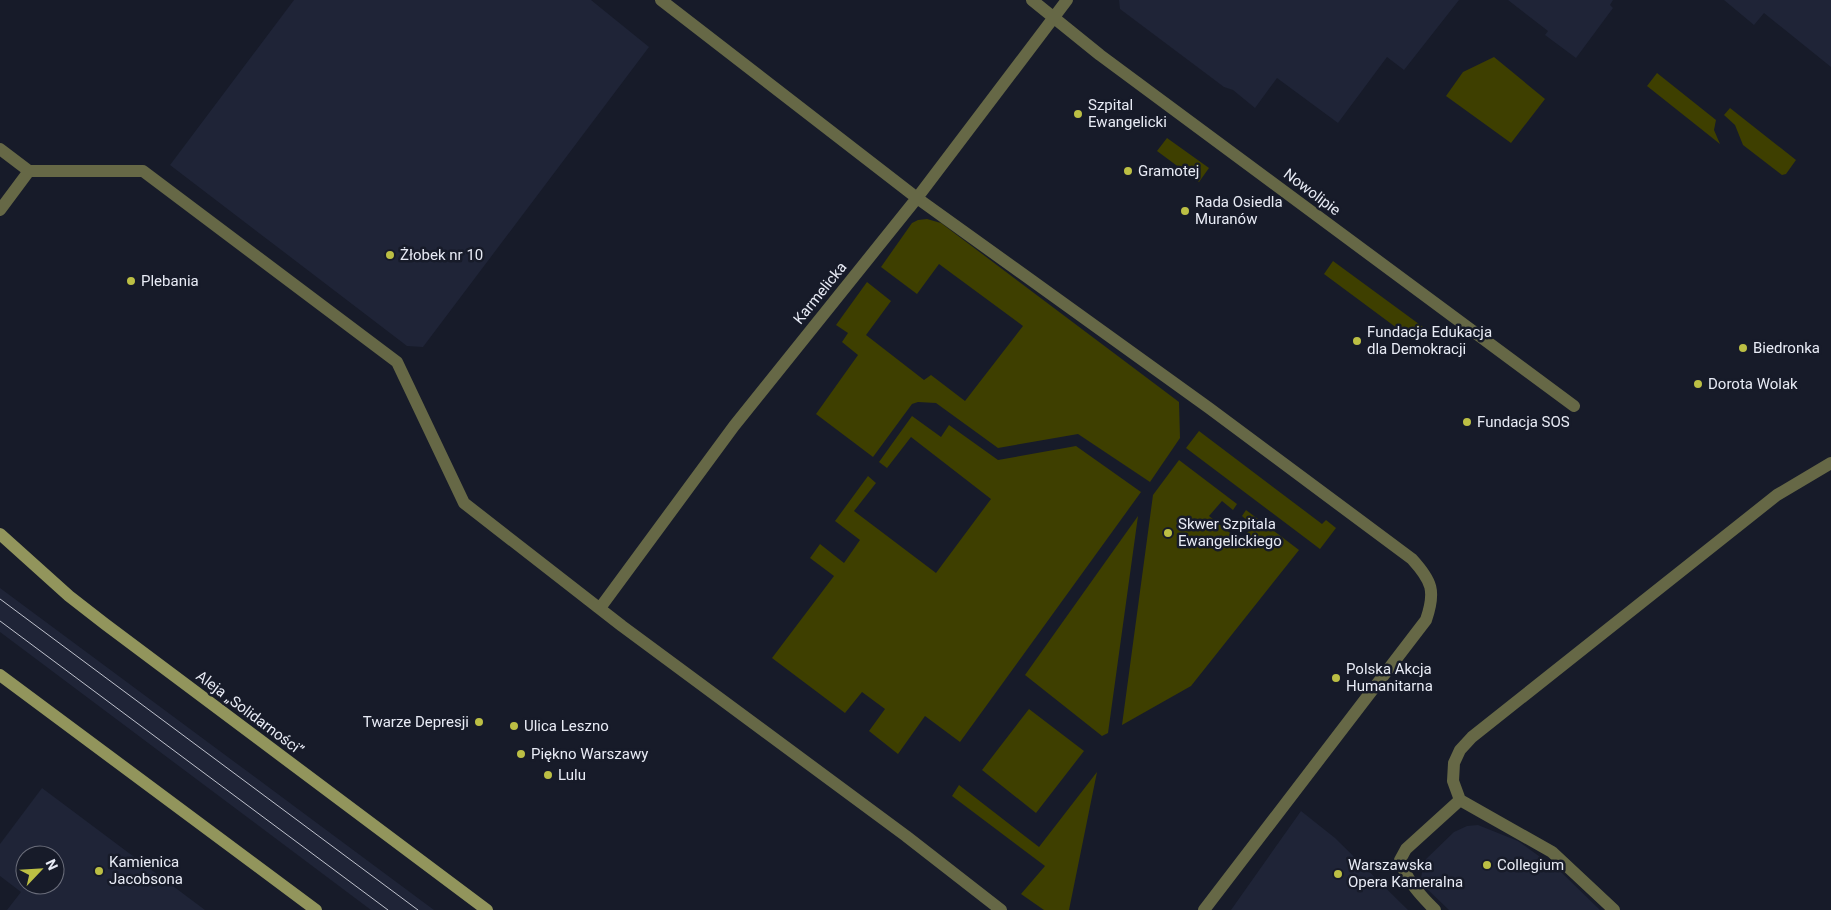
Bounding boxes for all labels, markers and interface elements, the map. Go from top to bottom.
place label: Szpital Ewangelicki [1088,96,1167,131]
marker: Szpital Ewangelicki [1072,108,1084,120]
place label: Gramotej [1138,162,1199,180]
marker: Gramotej [1122,165,1134,177]
street label: Nowolipie [1280,165,1344,219]
place label: Rada Osiedla Muranów [1195,193,1283,228]
marker: Rada Osiedla Muranów [1179,205,1191,217]
place label: Żłobek nr 10 [400,246,483,264]
marker: Żłobek nr 10 [384,249,396,261]
street label: Karmelicka [790,258,850,328]
place label: Plebania [141,272,199,290]
marker: Plebania [125,275,137,287]
place label: Fundacja Edukacja dla Demokracji [1367,323,1492,358]
marker: Fundacja Edukacja dla Demokracji [1351,335,1363,347]
place label: Biedronka [1753,339,1820,357]
marker: Biedronka [1737,342,1749,354]
place label: Dorota Wolak [1708,375,1798,393]
marker: Dorota Wolak [1692,378,1704,390]
place label: Fundacja SOS [1477,413,1570,431]
marker: Fundacja SOS [1461,416,1473,428]
place label: Skwer Szpitala Ewangelickiego [1178,515,1282,550]
marker: Skwer Szpitala Ewangelickiego [1162,527,1174,539]
place label: Polska Akcja Humanitarna [1346,660,1433,695]
street label: Aleja „Solidarności” [193,667,307,759]
marker: Polska Akcja Humanitarna [1330,672,1342,684]
place label: Twarze Depresji [363,713,469,731]
marker: Twarze Depresji [473,716,485,728]
place label: Ulica Leszno [524,717,609,735]
marker: Ulica Leszno [508,720,520,732]
place label: Piękno Warszawy [531,745,648,763]
marker: Piękno Warszawy [515,748,527,760]
place label: Lulu [558,766,586,784]
marker: Lulu [542,769,554,781]
north arrow [15,845,65,895]
place label: Kamienica Jacobsona [109,853,183,888]
place label: Warszawska Opera Kameralna [1348,856,1463,891]
place label: Collegium [1497,856,1564,874]
text: N [42,857,61,872]
marker: Collegium [1481,859,1493,871]
marker: Kamienica Jacobsona [93,865,105,877]
marker: Warszawska Opera Kameralna [1332,868,1344,880]

